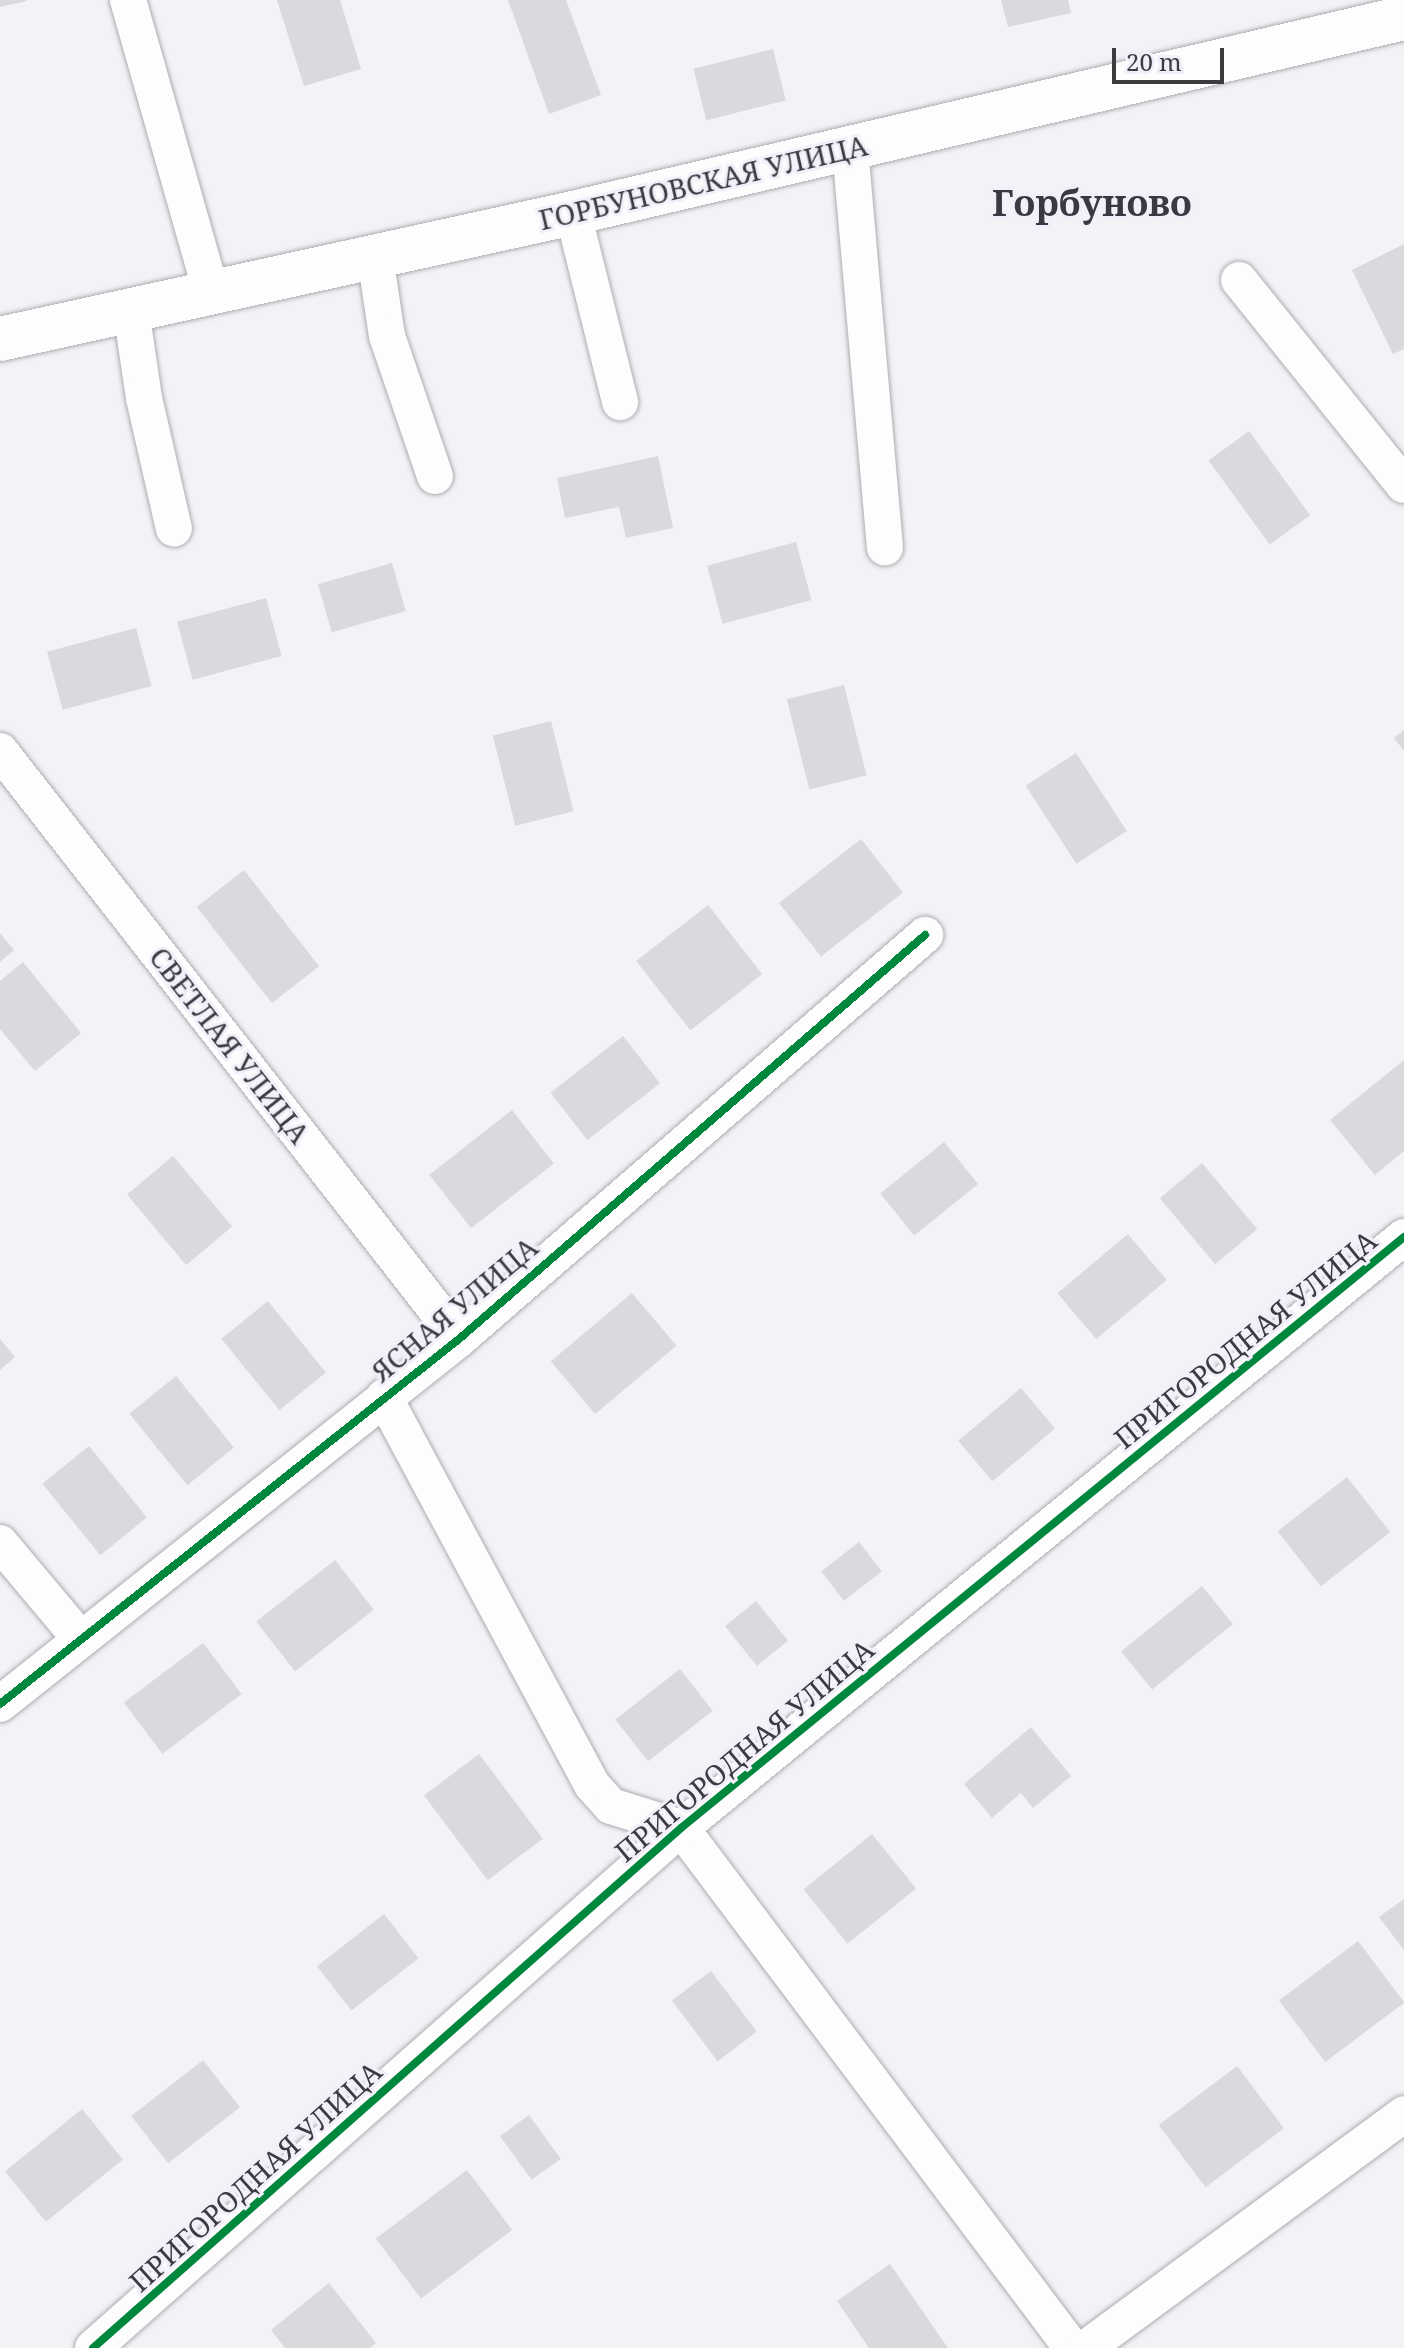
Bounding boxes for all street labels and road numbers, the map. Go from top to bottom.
street label: ГОРБУНОВСКАЯ УЛИЦА [535,128,871,236]
street label: СВЕТЛАЯ УЛИЦА [143,940,317,1150]
street label: ПРИГОРОДНАЯ УЛИЦА [1107,1223,1383,1455]
street label: ЯСНАЯ УЛИЦА [364,1230,544,1388]
street label: ПРИГОРОДНАЯ УЛИЦА [608,1632,880,1868]
street label: ПРИГОРОДНАЯ УЛИЦА [122,2054,388,2298]

